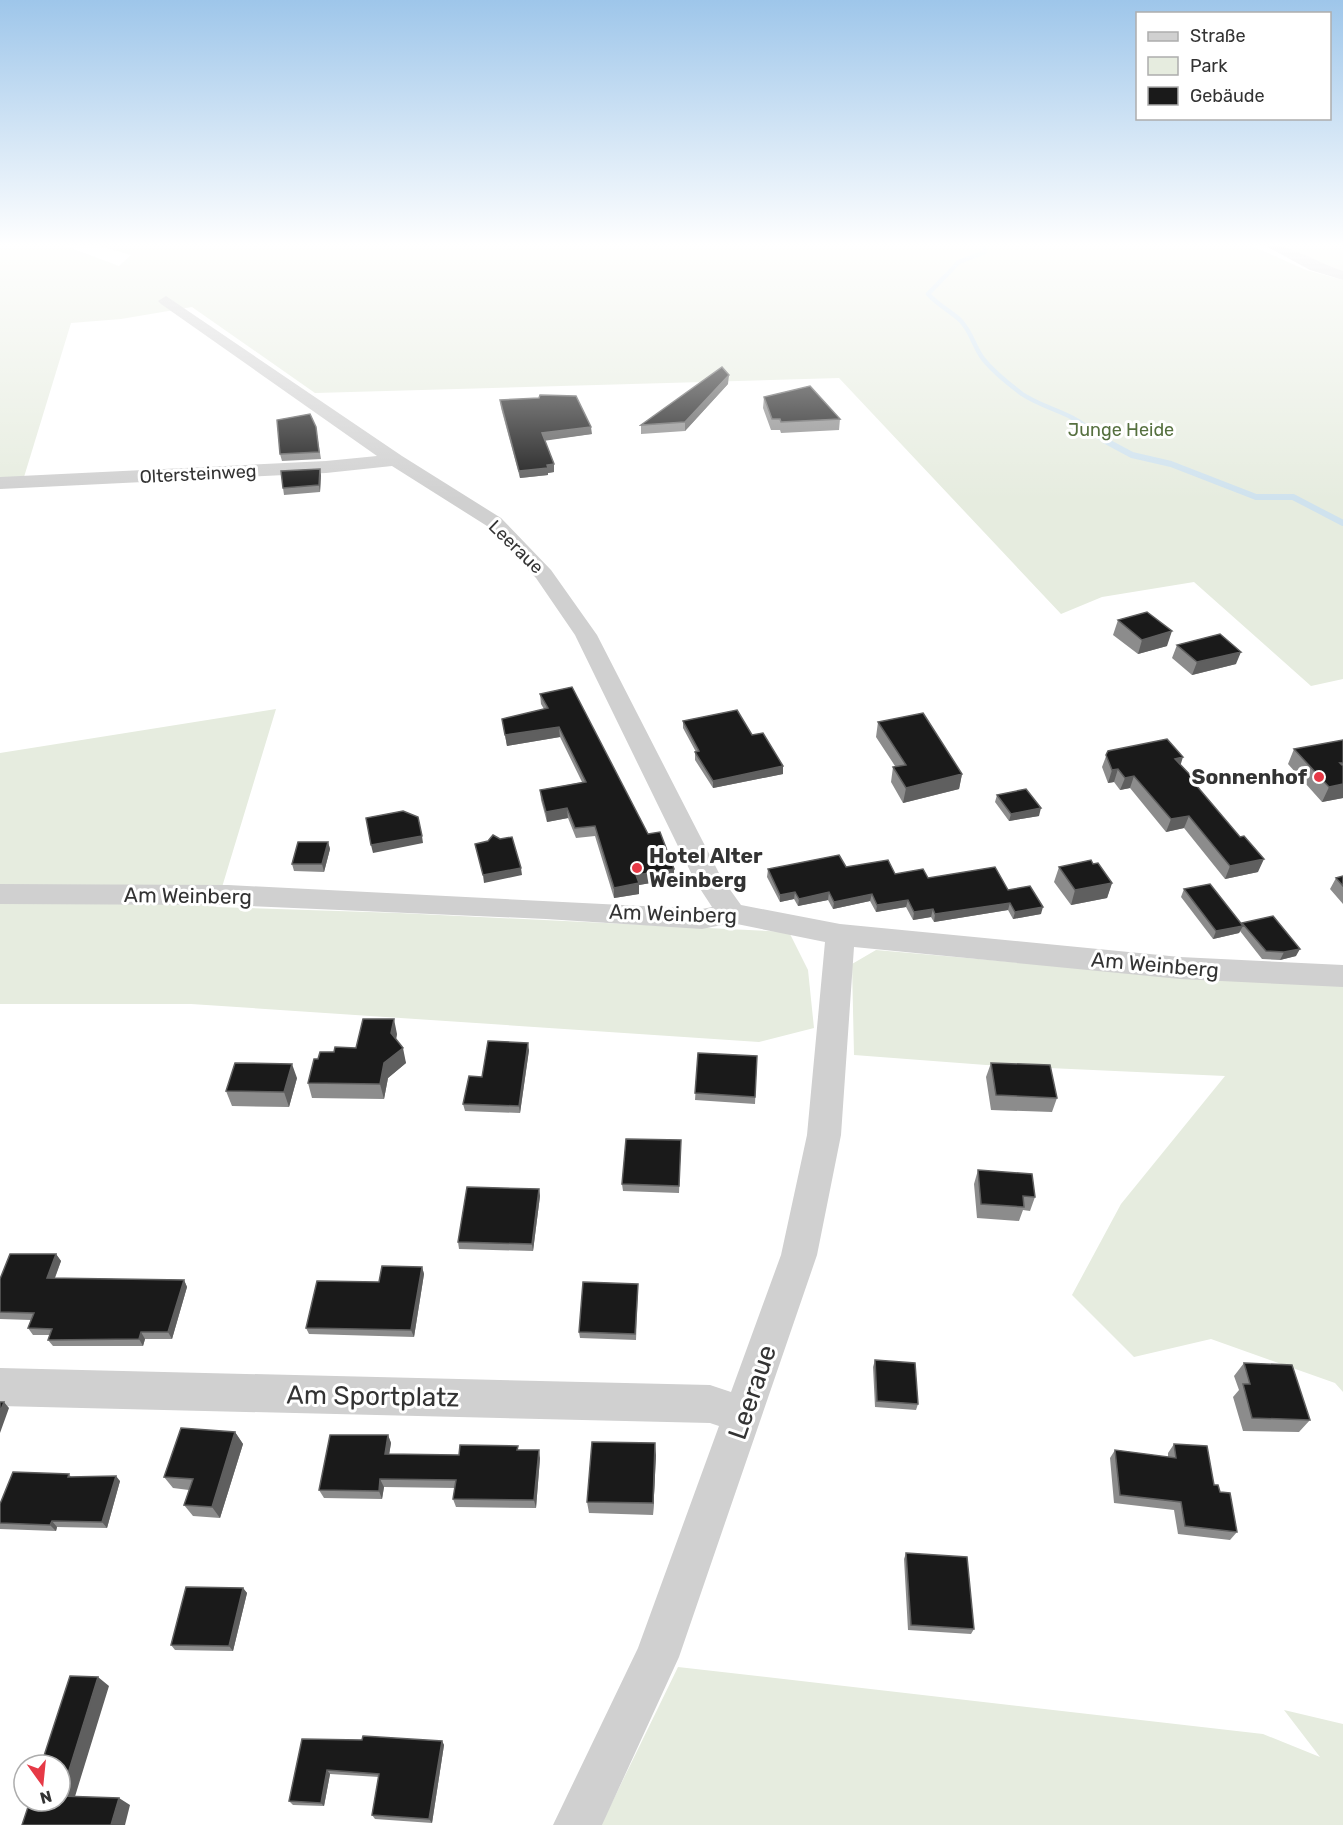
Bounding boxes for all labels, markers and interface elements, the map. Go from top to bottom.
legend [1136,12,1331,120]
text: Straße [1190,25,1246,47]
text: Park [1190,55,1228,77]
text: Gebäude [1190,85,1265,107]
park label: Junge Heide [1068,419,1174,441]
street label: Oltersteinweg [139,460,257,488]
street label: Leeraue [484,516,548,578]
place label: Sonnenhof [1192,764,1308,789]
marker: Sonnenhof [1312,770,1326,784]
place label: Hotel Alter Weinberg [649,843,763,892]
marker: Hotel Alter Weinberg [630,861,644,875]
street label: Am Weinberg [124,882,252,909]
street label: Am Weinberg [609,899,737,928]
street label: Am Weinberg [1090,946,1220,983]
street label: Leeraue [722,1341,783,1443]
street label: Am Sportplatz [286,1379,460,1414]
north arrow [12,1753,72,1813]
text: N [38,1786,54,1808]

